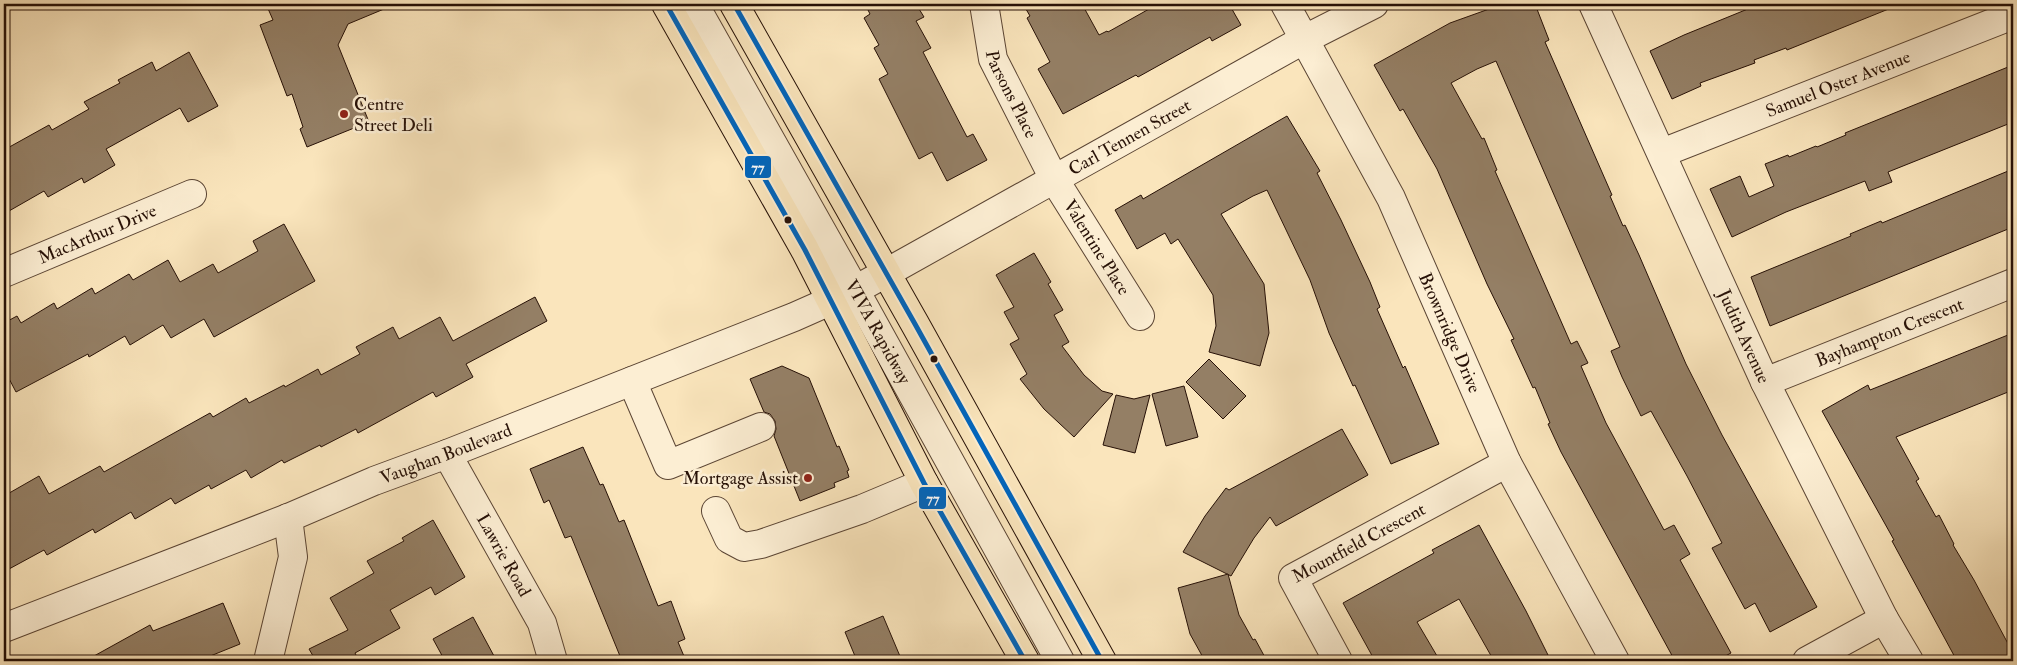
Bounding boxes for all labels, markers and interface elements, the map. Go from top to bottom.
street label: Samuel Oster Avenue [1762,45,1914,123]
street label: Parsons Place [980,49,1043,142]
place label: Centre Street Deli [354,93,433,137]
street label: Carl Tennen Street [1064,94,1195,180]
marker: Centre Street Deli [338,108,350,120]
line badge: 77 [744,155,772,179]
text: 77 [752,159,765,176]
street label: Valentine Place [1058,195,1136,300]
street label: MacArthur Drive [34,199,160,269]
unlabelled marker [783,215,793,225]
street label: Brownridge Drive [1414,269,1487,397]
street label: VIVA Rapidway [840,275,917,389]
street label: Judith Avenue [1712,285,1776,387]
street label: Bayhampton Crescent [1812,292,1967,372]
unlabelled marker [929,354,939,364]
street label: Vaughan Boulevard [377,418,515,489]
place label: Mortgage Assist [683,467,798,490]
marker: Mortgage Assist [802,472,814,484]
line badge: 77 [918,486,947,510]
text: 77 [927,490,940,507]
street label: Mountfield Crescent [1288,497,1429,588]
street label: Lawrie Road [471,509,536,601]

